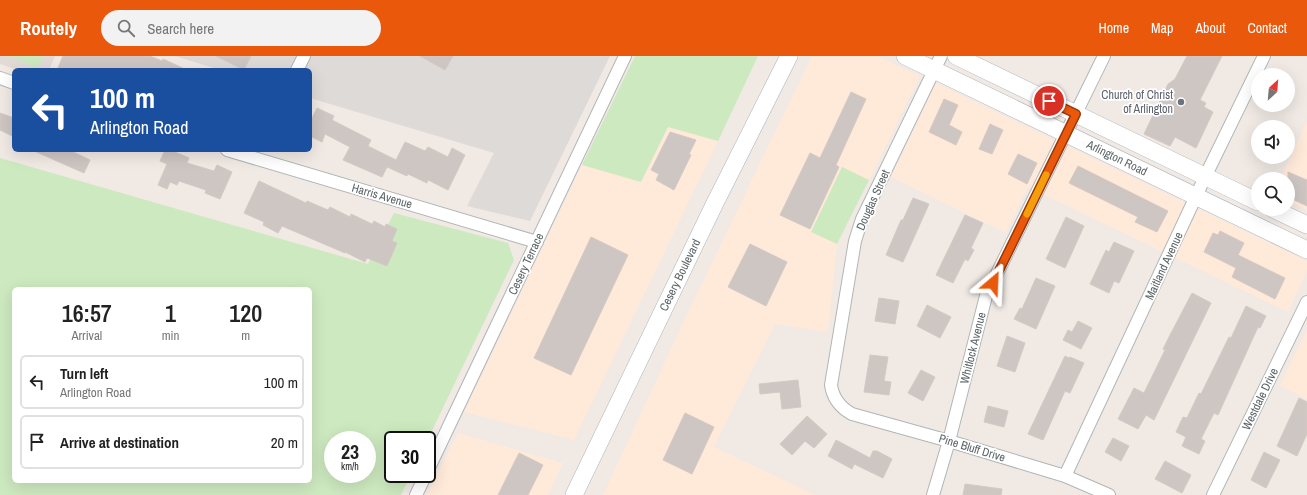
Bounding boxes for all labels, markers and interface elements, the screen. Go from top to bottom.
search box [101,10,381,46]
text: Routely [20,15,77,41]
icon: search [115,17,137,39]
text: Search here [147,18,214,39]
text: Home [1098,19,1129,37]
text: Map [1151,19,1173,37]
text: About [1195,19,1225,37]
text: Contact [1247,19,1287,37]
north arrow [1251,68,1295,112]
map controls [1251,68,1295,216]
text: 100 m [90,79,155,117]
icon: left [24,84,76,136]
pin [1032,84,1066,118]
place label: Church of Christ of Arlington [1101,87,1173,117]
icon: arrive [1038,90,1060,112]
marker: Church of Christ of Arlington [1176,97,1186,107]
text: Arlington Road [90,115,188,140]
button: sound [1251,120,1295,164]
street label: Arlington Road [1083,136,1150,180]
street label: Douglas Street [852,167,894,233]
button: search [1251,172,1295,216]
street label: Harris Avenue [350,180,414,212]
street label: Maitland Avenue [1141,229,1187,303]
street label: Cesery Terrace [505,230,547,298]
street label: Cesery Boulevard [656,236,704,314]
position arrow [972,262,1014,304]
text: 16:57 [62,297,112,329]
text: 1 [165,297,176,329]
text: 120 [229,297,262,329]
street label: Whitlock Avenue [956,311,990,385]
text: Arrival [71,327,102,344]
text: min [162,327,179,344]
text: m [241,327,250,344]
text: Turn left [60,363,108,384]
street label: Westdale Drive [1238,365,1282,433]
icon: left [26,371,48,393]
text: 100 m [264,372,298,393]
text: Arlington Road [60,384,131,401]
street label: Pine Bluff Drive [937,430,1007,466]
icon: arrive [26,431,48,453]
speed limit sign: 30 [384,431,436,483]
text: Arrive at destination [60,432,179,453]
text: 20 m [271,432,298,453]
text: 23 [341,438,359,465]
text: km/h [341,460,359,473]

